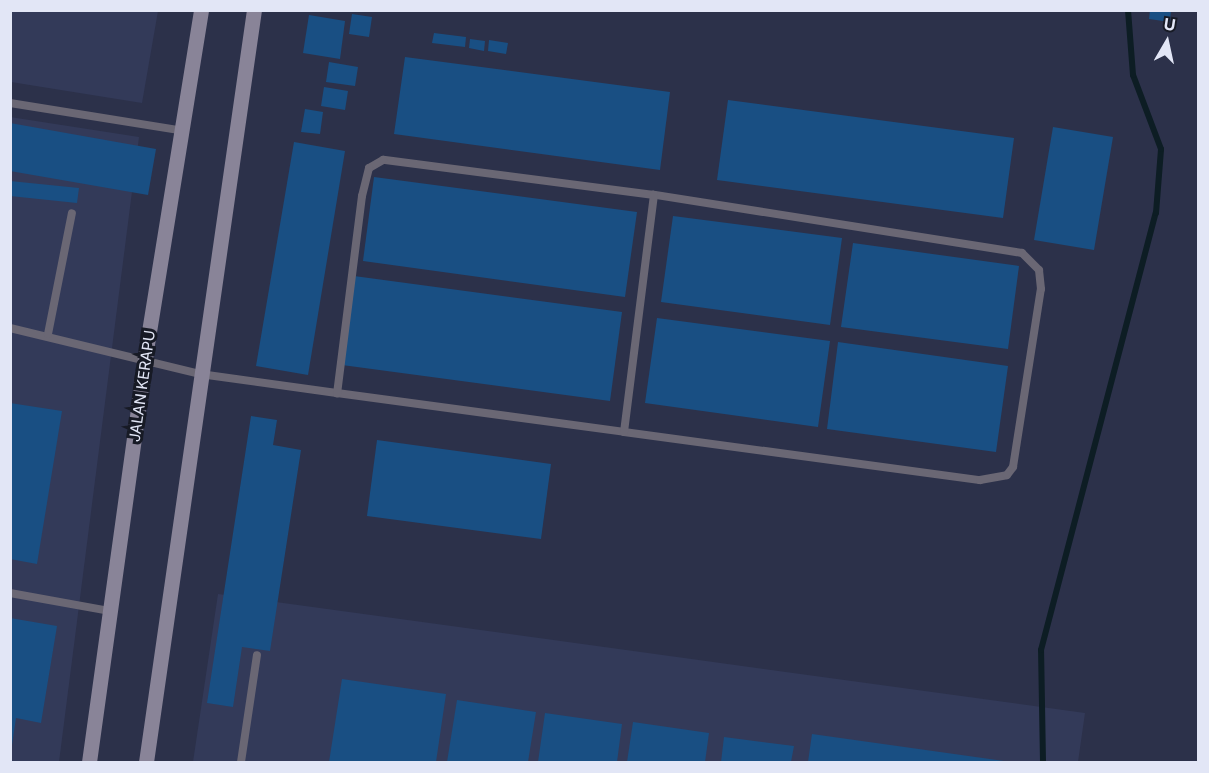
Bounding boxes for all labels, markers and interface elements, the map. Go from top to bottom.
north arrow [1137,12,1197,72]
text: U [1162,13,1177,35]
street label: JALAN KERAPU [125,329,159,443]

